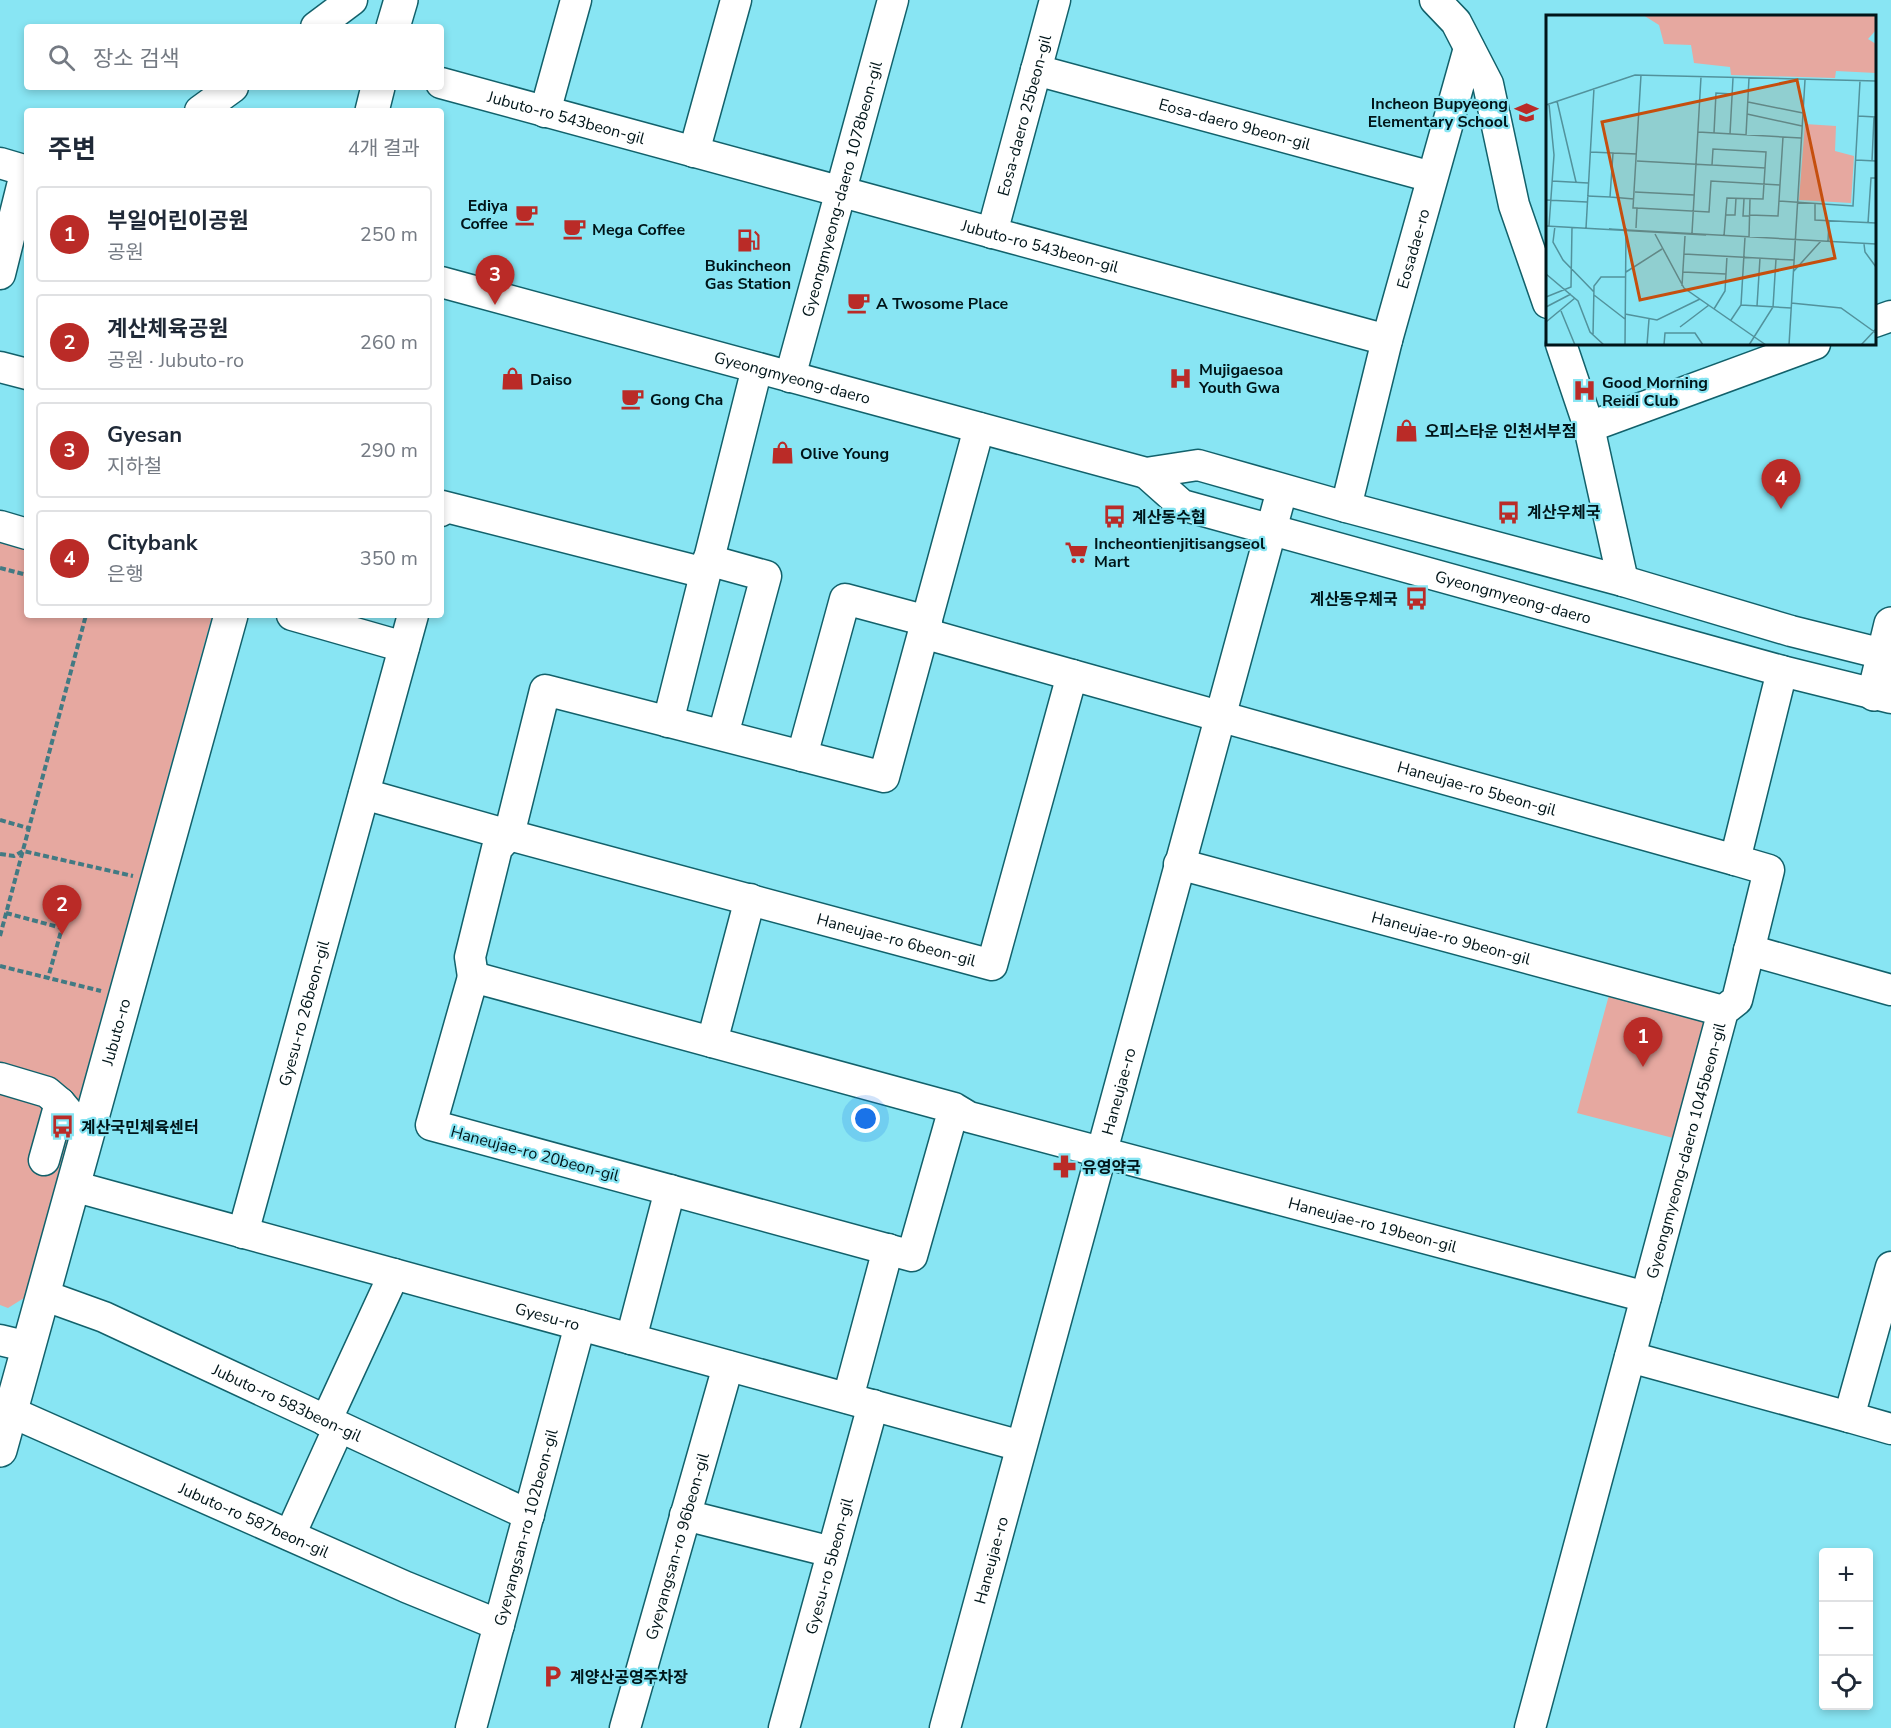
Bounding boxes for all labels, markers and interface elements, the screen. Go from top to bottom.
inset map [1546,15,1876,345]
search box [24,24,444,90]
street label: Eosa-daero 25beon-gil [992,32,1057,199]
icon: search [45,41,78,74]
text: 장소 검색 [93,44,180,74]
street label: Gyeongmyeong-daero 1078beon-gil [797,58,888,320]
street label: Jubuto-ro 543beon-gil [484,86,648,150]
place label: Incheon Bupyeong Elementary School [1368,93,1508,133]
street label: Eosa-daero 9beon-gil [1156,94,1313,156]
school or university icon: Incheon Bupyeong Elementary School [1513,99,1539,125]
text: 주변 [48,132,96,167]
text: 4개 결과 [348,135,420,162]
place label: Ediya Coffee [460,195,508,235]
cafe icon: Ediya Coffee [513,201,539,227]
text: 부일어린이공원 [107,206,249,236]
street label: Eosadae-ro [1392,206,1435,291]
street label: Jubuto-ro 543beon-gil [958,215,1121,279]
cafe icon: Mega Coffee [561,216,587,242]
place label: Mega Coffee [592,219,685,241]
text: 1 [64,221,76,248]
text: 250 m [360,221,418,248]
fuel station icon: Bukincheon Gas Station [735,227,761,253]
text: 공원 [107,239,144,266]
place label: Bukincheon Gas Station [705,255,791,295]
pin: 3 [476,256,514,305]
cafe icon: A Twosome Place [845,290,871,316]
place label: A Twosome Place [876,293,1009,315]
text: 계산체육공원 [107,314,228,344]
text: 2 [64,329,76,356]
text: 260 m [360,329,418,356]
street label: Gyeongmyeong-daero [711,346,873,410]
text: 공원 · Jubuto-ro [107,347,244,374]
place label: Mujigaesoa Youth Gwa [1198,359,1283,399]
hospital icon: Mujigaesoa Youth Gwa [1168,365,1194,391]
shop icon: Daiso [499,366,525,392]
place label: Daiso [530,369,572,391]
place label: Good Morning Reidi Club [1602,372,1708,412]
hospital icon: Good Morning Reidi Club [1571,378,1597,404]
cafe icon: Gong Cha [619,386,645,412]
place label: Gong Cha [650,389,723,411]
shop icon: 오피스타운 인천서부점 [1394,418,1420,444]
text: Gyesan [107,420,182,450]
place label: 오피스타운 인천서부점 [1425,421,1577,443]
text: 3 [64,437,76,464]
text: 290 m [360,437,418,464]
shop icon: Olive Young [769,440,795,466]
place label: Olive Young [800,443,889,465]
text: 지하철 [107,453,162,480]
pin: 4 [1762,460,1800,509]
bus stop icon: 계산우체국 [1496,499,1522,525]
place label: 계산우체국 [1527,502,1601,524]
bus stop icon: 계산동수협 [1101,504,1127,530]
place label: 계산동수협 [1132,507,1206,529]
text: Citybank [107,528,198,558]
place label: Incheontienjitisangseol Mart [1094,533,1265,573]
supermarket icon: Incheontienjitisangseol Mart [1063,539,1089,565]
text: 4 [64,545,76,572]
text: 350 m [360,545,418,572]
text: 은행 [107,561,144,588]
street label: Gyeongmyeong-daero [1433,566,1594,630]
bus stop icon: 계산동우체국 [1403,586,1429,612]
place label: 계산동우체국 [1310,589,1398,611]
street label: Haneujae-ro 5beon-gil [1395,756,1559,822]
pin: 2 [42,886,82,935]
street label: Haneujae-ro 9beon-gil [1369,907,1533,971]
street label: Haneujae-ro 6beon-gil [814,908,979,972]
street label: Gyesu-ro 26beon-gil [274,938,335,1089]
street label: Jubuto-ro [97,996,136,1069]
pin: 1 [1624,1018,1662,1067]
street label: Gyeongmyeong-daero 1045beon-gil [1642,1021,1728,1281]
street label: Haneujae-ro [1097,1045,1142,1138]
your location [851,1104,880,1133]
bus stop icon: 계산국민체육센터 [50,1114,76,1140]
place label: 계산국민체육센터 [81,1117,199,1139]
street label: Haneujae-ro 20beon-gil [448,1121,622,1187]
pharmacy icon: 유영약국 [1051,1154,1077,1180]
place label: 유영약국 [1082,1157,1141,1179]
street label: Haneujae-ro 19beon-gil [1286,1192,1459,1258]
street label: Gyesu-ro [512,1298,582,1336]
street label: Jubuto-ro 583beon-gil [208,1359,365,1448]
street label: Gyeyangsan-ro 102beon-gil [489,1426,564,1629]
street label: Gyeyangsan-ro 96beon-gil [641,1450,715,1643]
street label: Jubuto-ro 587beon-gil [174,1477,333,1564]
street label: Gyesu-ro 5beon-gil [800,1495,859,1637]
street label: Haneujae-ro [969,1514,1014,1606]
map controls [1819,1548,1873,1710]
button: + [1819,1548,1873,1602]
button: − [1819,1602,1873,1656]
button: locate [1819,1656,1873,1710]
parking icon: 계양산공영주차장 [539,1664,565,1690]
place label: 계양산공영주차장 [570,1667,688,1689]

